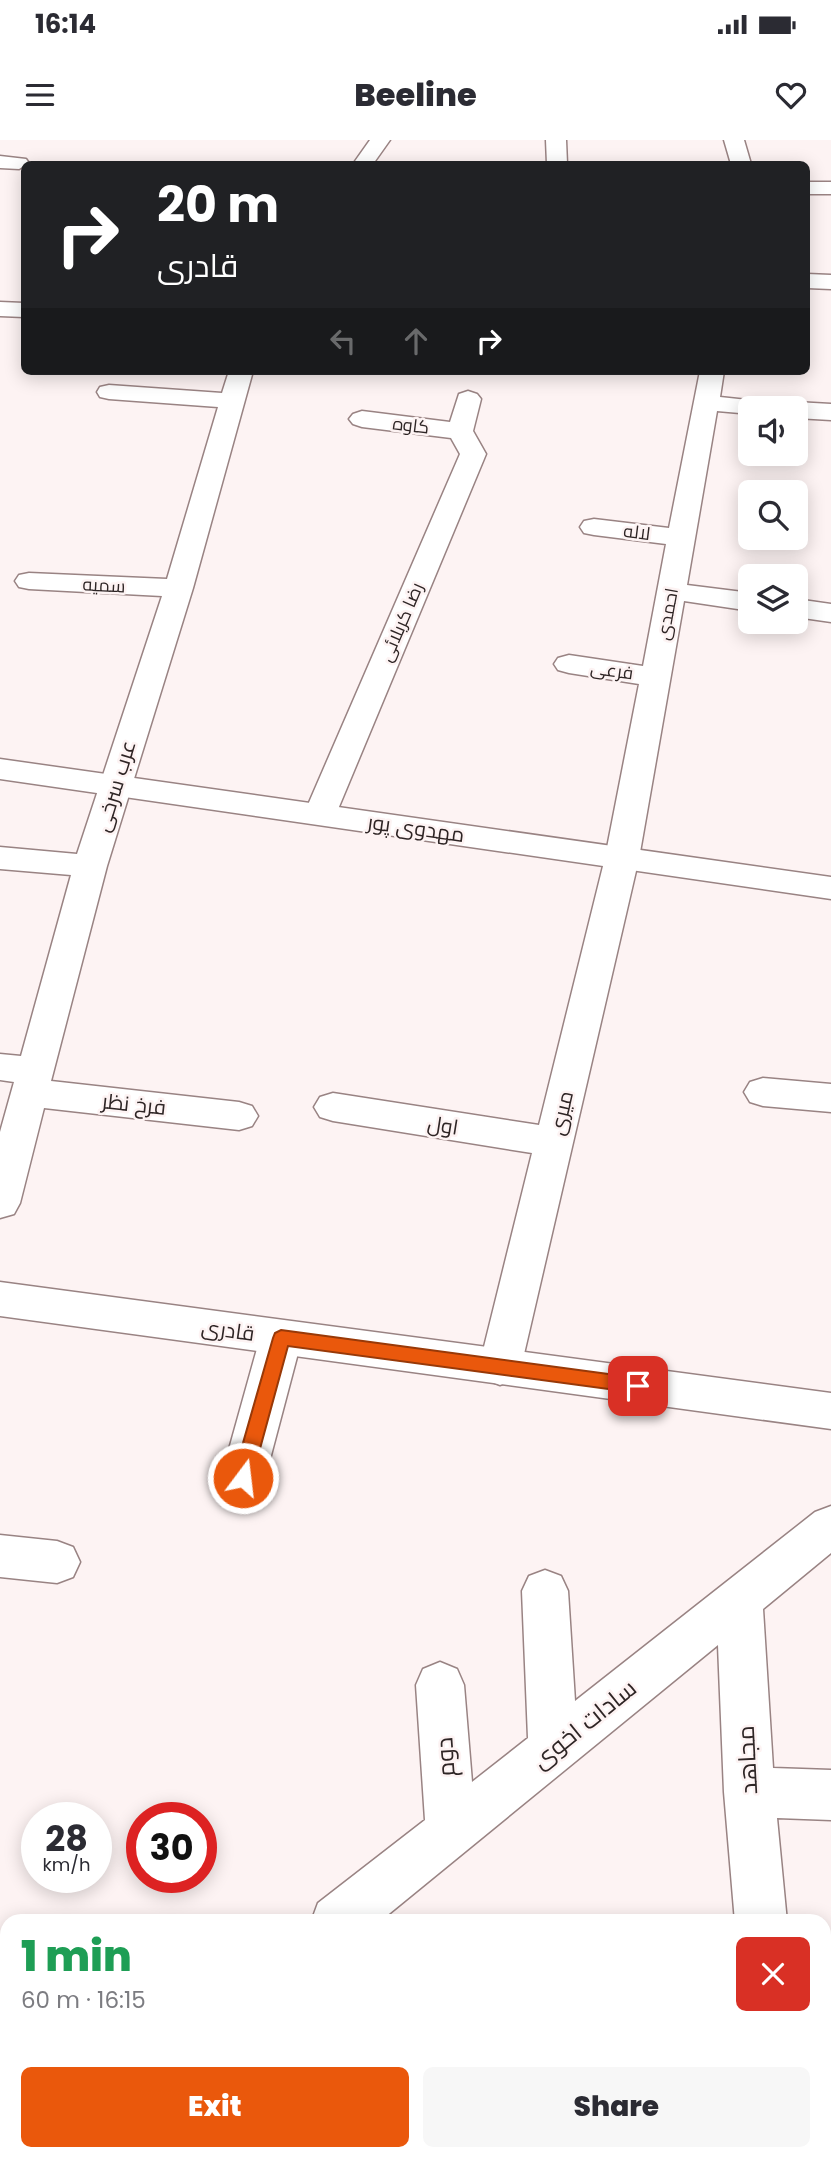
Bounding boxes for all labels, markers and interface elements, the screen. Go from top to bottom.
text: 16:14 [35,6,96,42]
text: Beeline [354,72,477,117]
icon: menu [21,76,59,114]
icon: heart [772,76,810,114]
text: 20 m [157,171,279,239]
icon: right [42,189,133,280]
text: قادرى [157,243,238,288]
icon: left [324,322,362,360]
icon: ahead [397,322,435,360]
icon: right [470,322,508,360]
map controls [738,396,808,634]
button: sound [738,396,808,466]
street label: کاوه [391,410,431,440]
button: search [738,480,808,550]
street label: لاله [622,518,652,546]
button: layers [738,564,808,634]
street label: سمیه [82,571,126,599]
street label: رضا کربلائی [373,579,429,665]
street label: احمدی [650,586,684,642]
street label: فرعی [589,655,635,685]
street label: عرب سرخی [87,737,143,835]
street label: مهدوی پور [365,807,466,849]
street label: فرخ نظر [99,1086,168,1122]
street label: میری [542,1088,580,1138]
street label: اول [425,1108,461,1142]
street label: قادرى [200,1312,256,1348]
pin [608,1356,668,1416]
icon: arrive [619,1367,657,1405]
position arrow [206,1441,280,1515]
street label: سادات اخوی [525,1672,643,1776]
street label: مجاهد [729,1725,765,1795]
street label: دوم [427,1736,463,1778]
speed limit sign: 30 [126,1802,217,1893]
text: 28 [45,1814,88,1863]
text: km/h [43,1852,90,1877]
text: 1 min [21,1927,132,1986]
button: close [736,1937,810,2011]
text: 60 m · 16:15 [21,1984,146,2016]
button: Exit [21,2067,409,2147]
button: Share [423,2067,810,2147]

